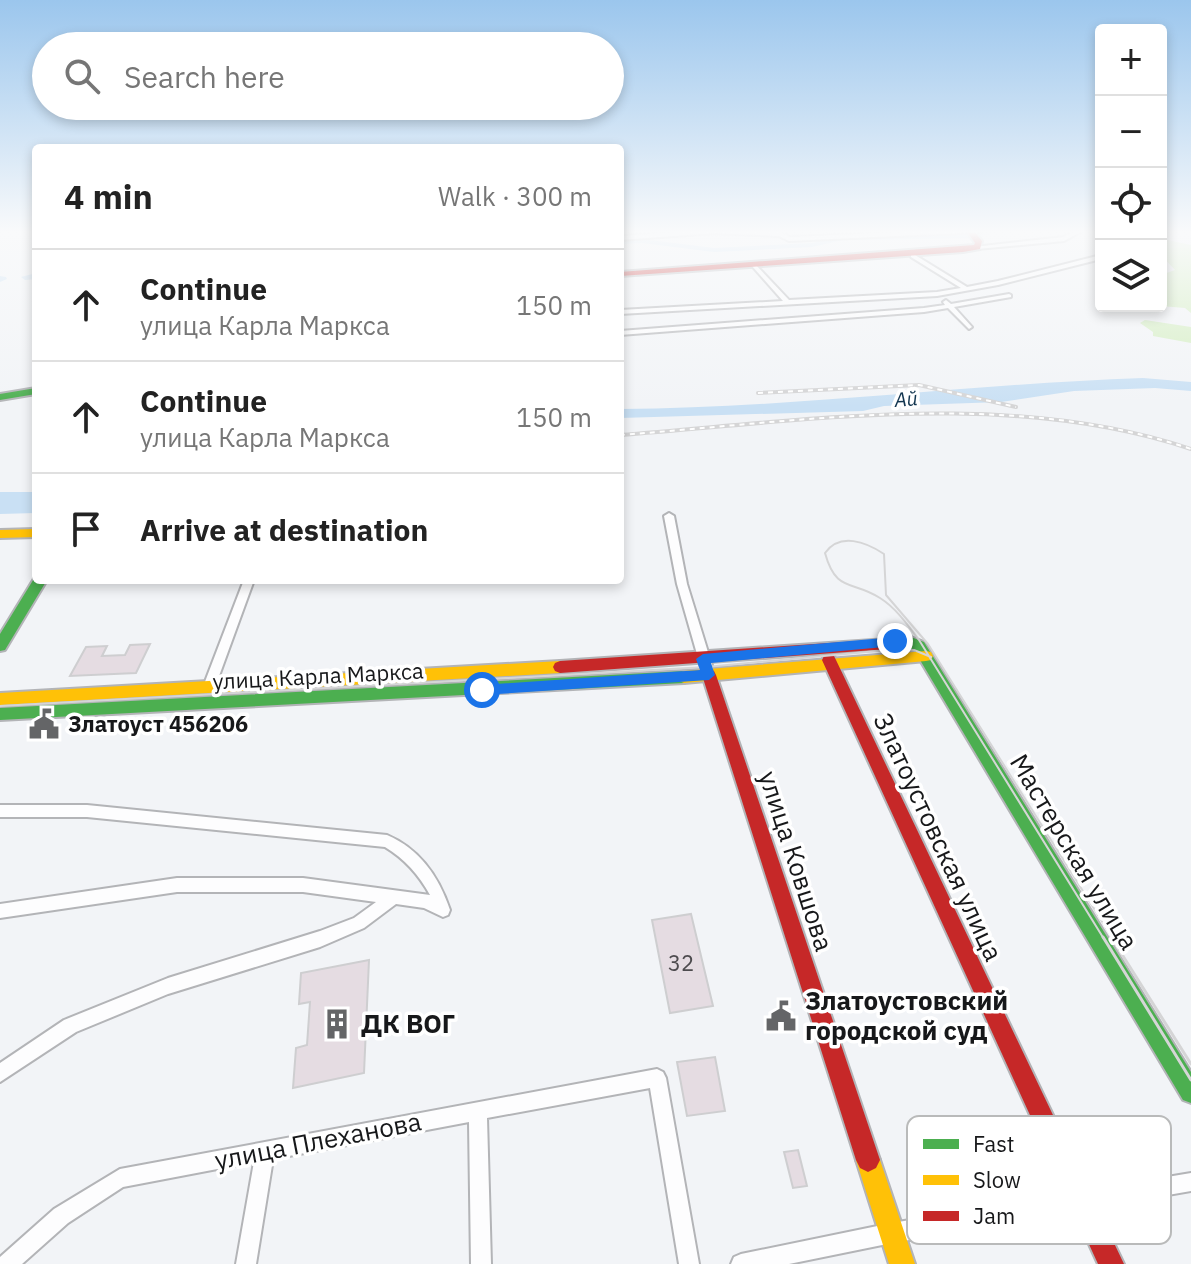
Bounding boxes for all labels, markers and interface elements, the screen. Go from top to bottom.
map controls [1095,24,1167,312]
button: + [1095,24,1167,96]
search box [32,32,624,120]
icon: search [60,54,104,98]
text: Search here [124,57,285,96]
button: − [1095,96,1167,168]
button: locate [1095,168,1167,240]
text: 4 min [64,174,153,218]
text: Walk · 300 m [438,179,592,213]
button: layers [1095,240,1167,312]
text: Continue [140,269,267,308]
icon: ahead [64,283,108,327]
text: 150 m [516,288,592,322]
text: улица Карла Маркса [140,308,390,342]
text: Continue [140,381,267,420]
water label: Ай [892,384,919,413]
icon: ahead [64,395,108,439]
text: 150 m [516,400,592,434]
text: улица Карла Маркса [140,420,390,454]
icon: arrive [64,507,108,551]
text: Arrive at destination [140,510,428,549]
route end [877,623,913,659]
street label: улица Карла Маркса [212,655,425,696]
route start [464,672,500,708]
public building icon: Златоуст 456206 [27,707,61,741]
street label: Златоустовская улица [867,707,1011,966]
place label: Златоуст 456206 [68,709,248,738]
street label: Мастерская улица [1003,747,1147,956]
street label: улица Ковшова [752,766,842,955]
house number: 32 [668,948,694,977]
place label: Златоустовский городской суд [805,983,1008,1047]
public building icon: Златоустовский городской суд [764,999,798,1033]
place label: ДК ВОГ [361,1006,455,1040]
building icon: ДК ВОГ [320,1007,354,1041]
street label: улица Плеханова [212,1103,424,1177]
legend [907,1116,1171,1244]
text: Fast [973,1129,1014,1158]
text: Slow [973,1165,1021,1194]
text: Jam [973,1201,1015,1230]

